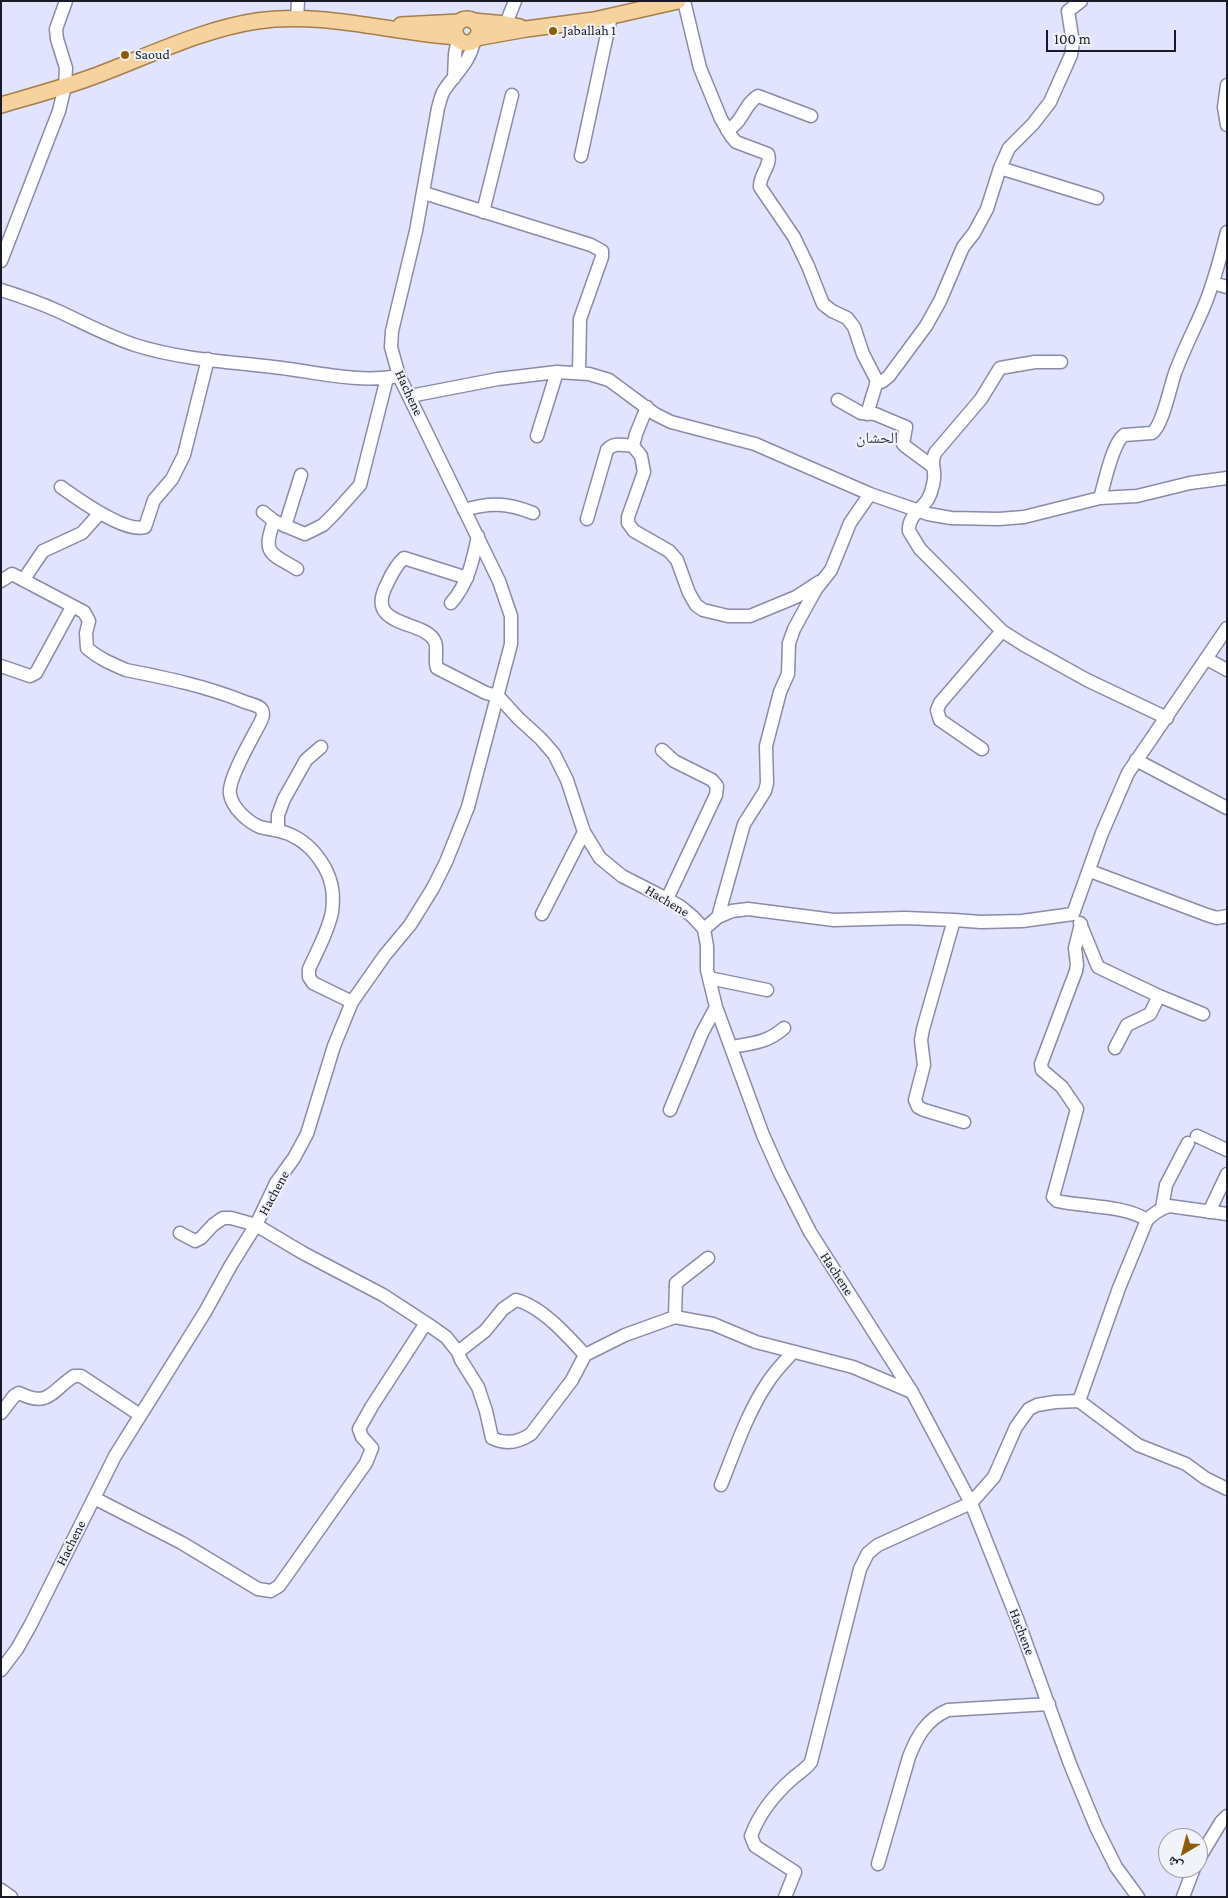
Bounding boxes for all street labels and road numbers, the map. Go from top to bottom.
street label: Hachene [391,367,427,419]
street label: Hachene [642,881,692,921]
street label: Hachene [255,1168,293,1218]
street label: Hachene [817,1249,857,1299]
street label: Hachene [52,1517,90,1569]
street label: Hachene [1005,1606,1039,1658]

